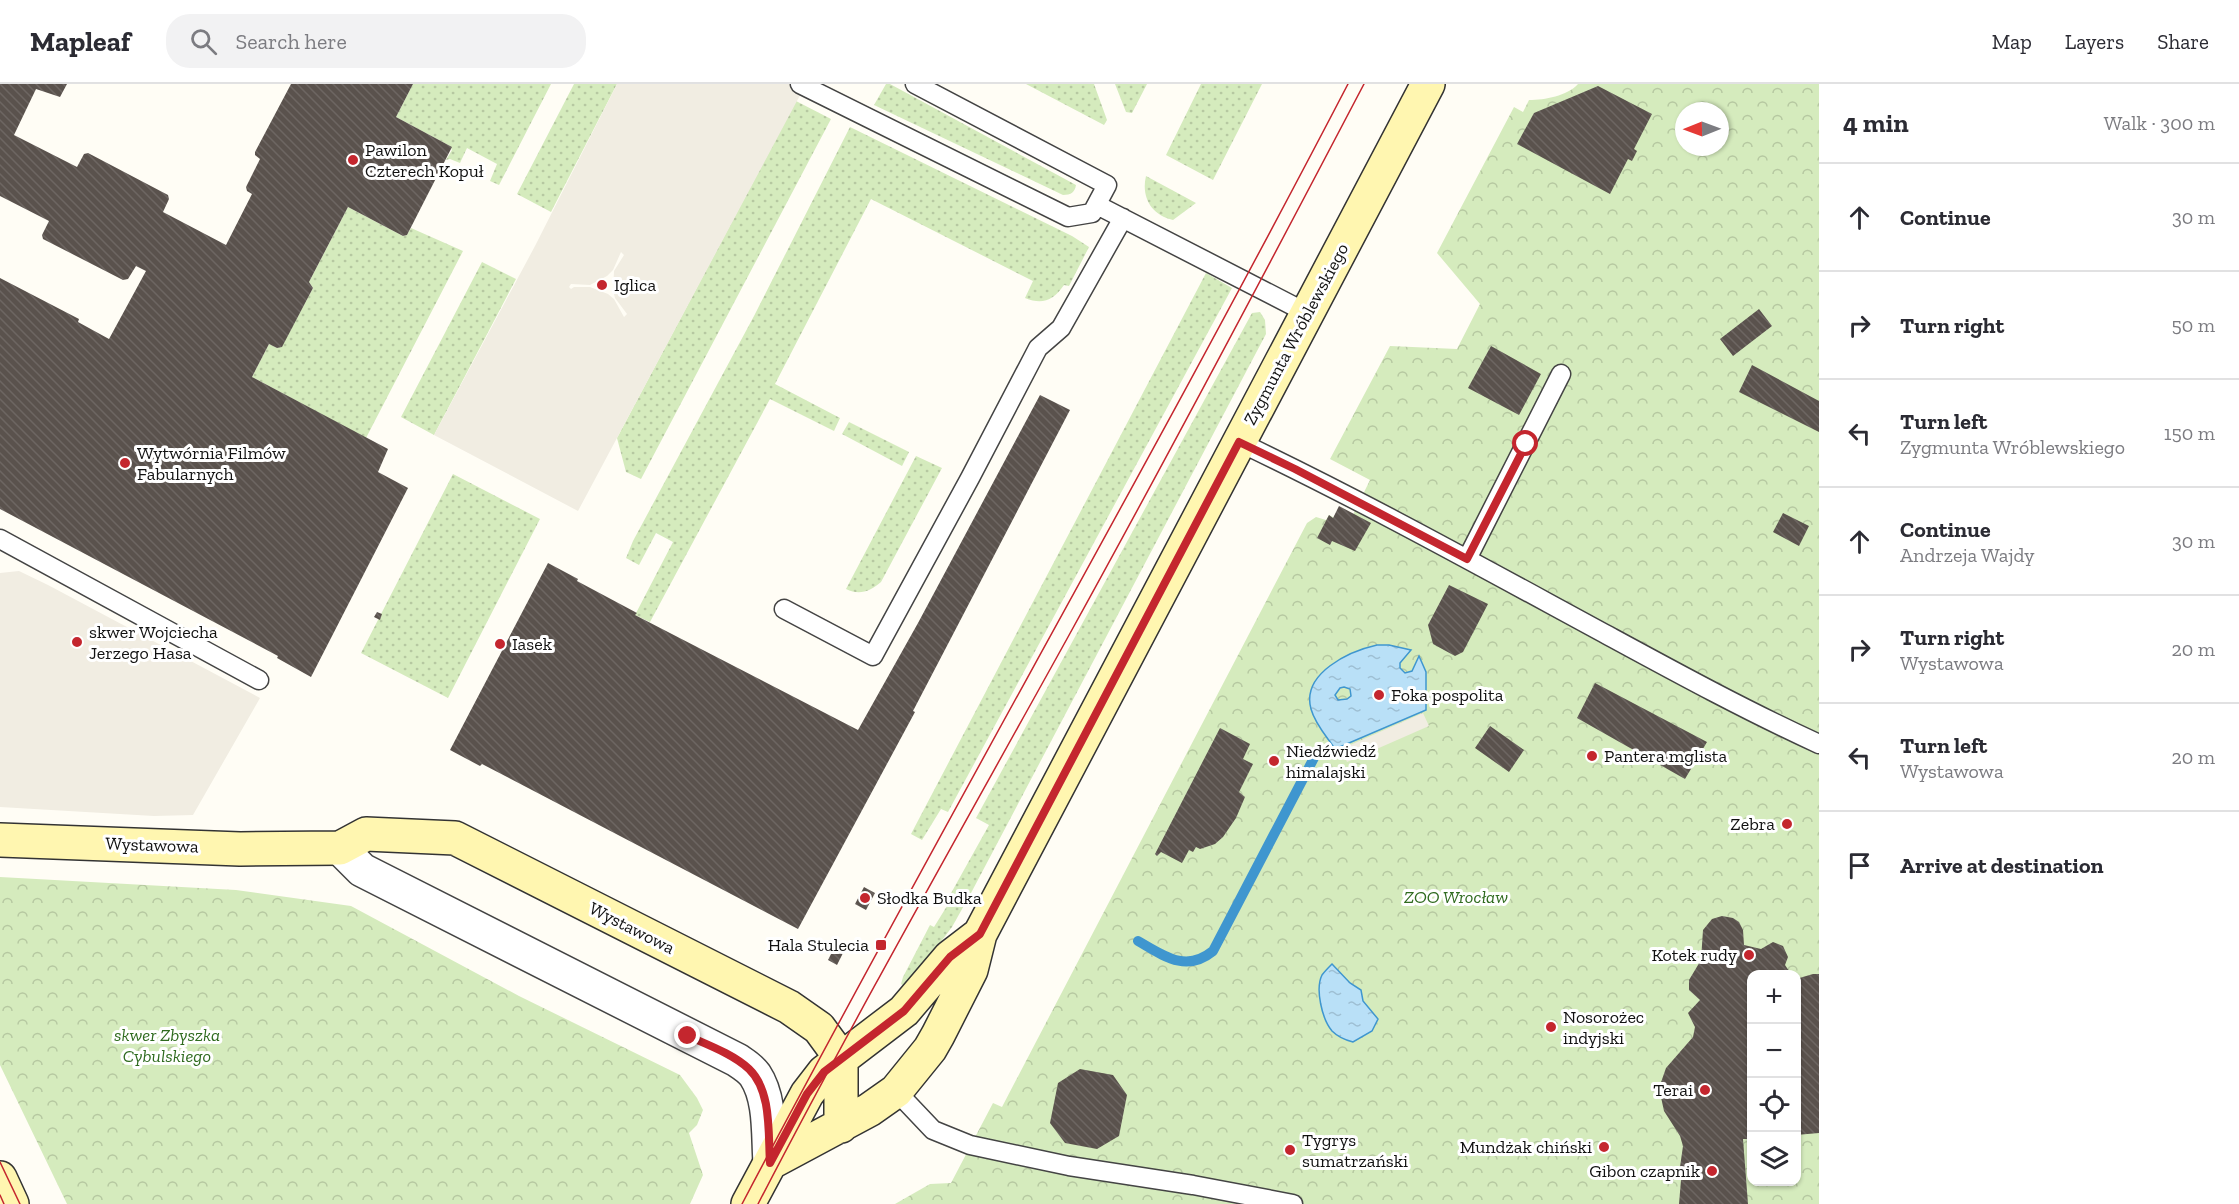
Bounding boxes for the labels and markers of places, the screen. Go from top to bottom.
place label: Pawilon Czterech Kopuł [365,139,484,182]
marker: Pawilon Czterech Kopuł [346,153,360,167]
place label: Iglica [614,274,656,296]
marker: Iglica [595,278,609,292]
place label: Wytwórnia Filmów Fabularnych [137,442,286,485]
marker: Wytwórnia Filmów Fabularnych [118,456,132,470]
place label: skwer Wojciecha Jerzego Hasa [89,621,218,664]
place label: Iasek [512,633,553,655]
marker: skwer Wojciecha Jerzego Hasa [70,635,84,649]
marker: Iasek [493,637,507,651]
place label: Foka pospolita [1391,684,1504,706]
marker: Foka pospolita [1372,688,1386,702]
place label: Niedźwiedź himalajski [1286,740,1376,783]
place label: Pantera mglista [1604,745,1727,767]
marker: Pantera mglista [1585,749,1599,763]
marker: Niedźwiedź himalajski [1267,754,1281,768]
place label: Zebra [1730,813,1775,835]
marker: Zebra [1780,817,1794,831]
place label: Słodka Budka [877,887,982,909]
marker: Słodka Budka [858,891,872,905]
place label: Hala Stulecia [768,934,869,956]
marker: Hala Stulecia [874,938,888,952]
place label: Kotek rudy [1651,944,1738,966]
marker: Kotek rudy [1742,948,1756,962]
place label: Nosorożec indyjski [1563,1006,1644,1049]
marker: Nosorożec indyjski [1544,1020,1558,1034]
place label: Terai [1653,1079,1693,1101]
marker: Terai [1698,1083,1712,1097]
place label: Tygrys sumatrzański [1302,1129,1408,1172]
place label: Mundżak chiński [1460,1136,1592,1158]
marker: Mundżak chiński [1597,1140,1611,1154]
marker: Tygrys sumatrzański [1283,1143,1297,1157]
place label: Gibon czapnik [1589,1160,1701,1182]
marker: Gibon czapnik [1705,1164,1719,1178]

